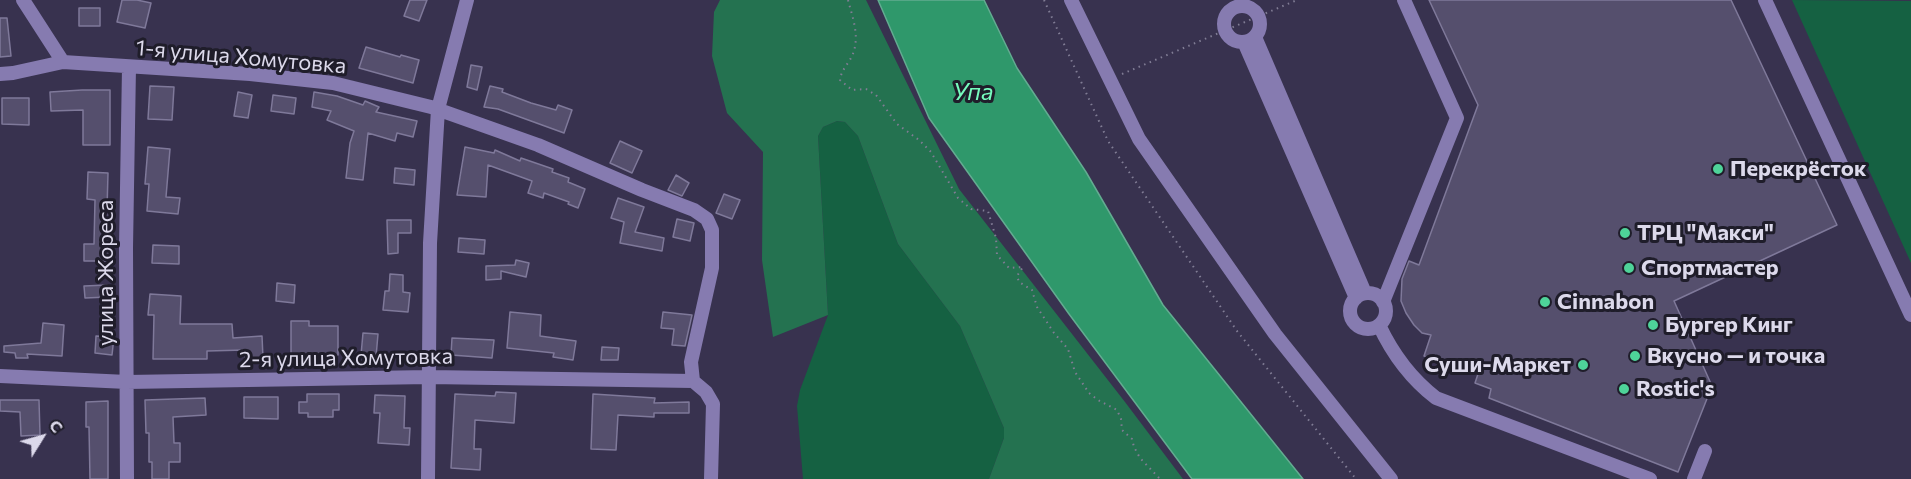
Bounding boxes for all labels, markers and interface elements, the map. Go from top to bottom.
street label: 1-я улица Хомутовка [135,35,347,79]
water label: Упа [953,78,993,106]
place label: Перекрёсток [1730,156,1867,182]
marker: Перекрёсток [1711,162,1725,176]
street label: улица Жореса [93,200,119,346]
place label: ТРЦ "Макси" [1637,220,1774,246]
marker: ТРЦ "Макси" [1618,226,1632,240]
place label: Спортмастер [1641,255,1779,281]
marker: Спортмастер [1622,261,1636,275]
place label: Cinnabon [1557,289,1654,315]
marker: Cinnabon [1538,295,1552,309]
place label: Бургер Кинг [1665,312,1793,338]
marker: Бургер Кинг [1646,318,1660,332]
street label: 2-я улица Хомутовка [239,343,453,373]
place label: Вкусно — и точка [1647,343,1825,369]
marker: Вкусно — и точка [1628,349,1642,363]
place label: Суши-Маркет [1424,352,1571,378]
marker: Суши-Маркет [1576,358,1590,372]
place label: Rostic's [1636,376,1715,402]
marker: Rostic's [1617,382,1631,396]
north arrow [12,407,72,467]
text: С [46,416,68,436]

